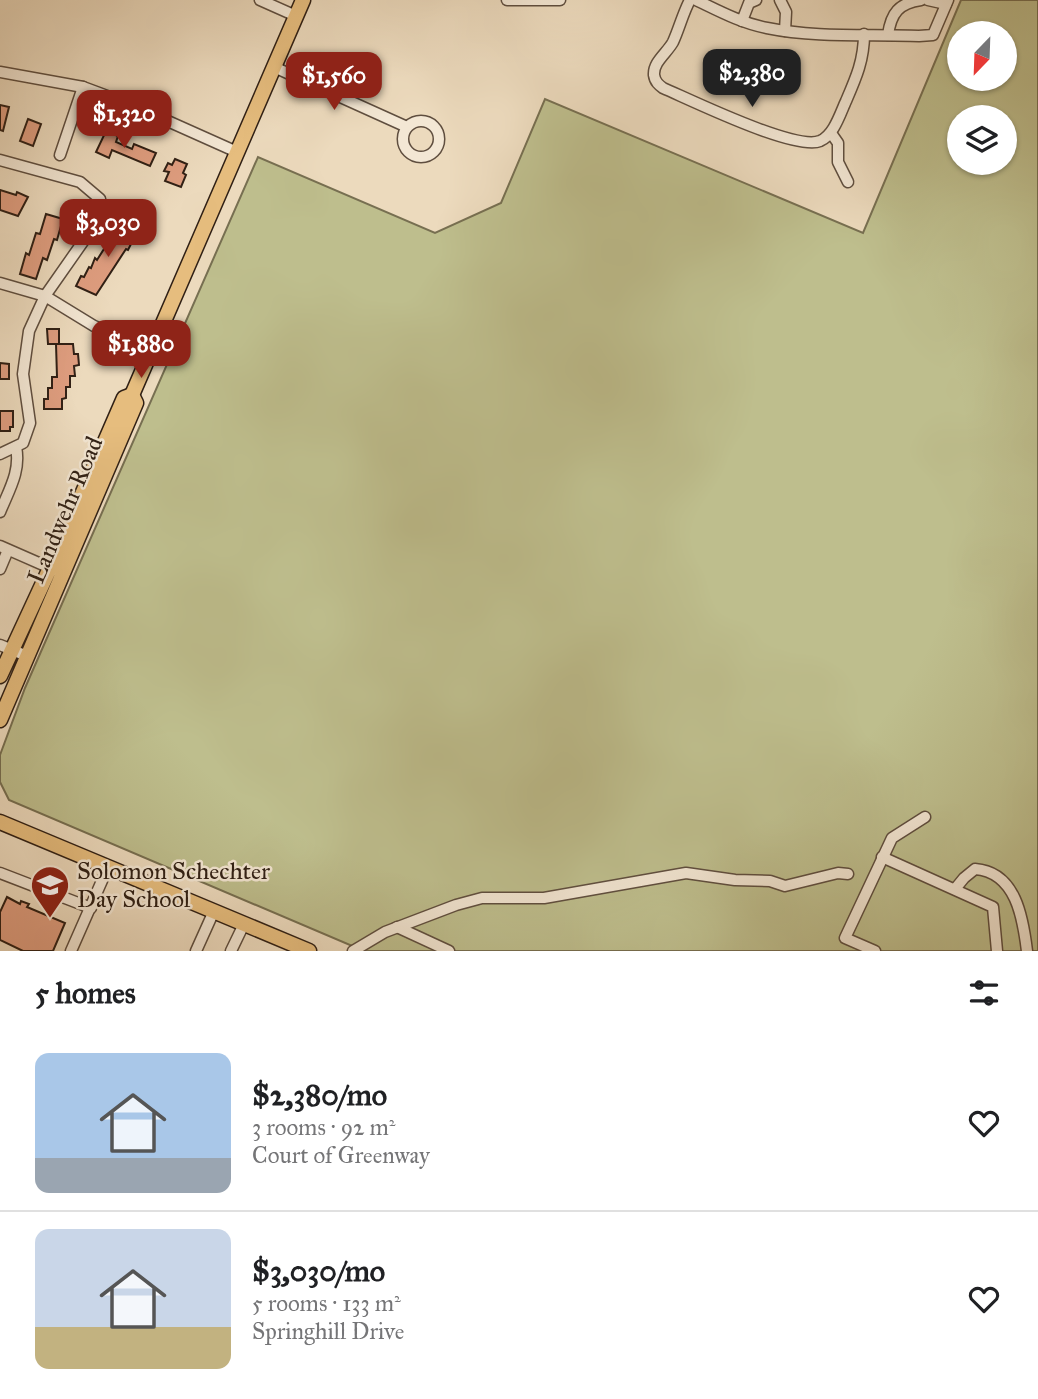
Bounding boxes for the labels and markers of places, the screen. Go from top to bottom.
pin: $2,380 [695,50,809,109]
pin: $1,560 [277,52,391,112]
pin: $1,320 [67,90,181,150]
pin: $3,030 [51,200,165,259]
pin: $1,880 [84,320,198,380]
place label: Solomon Schechter Day School [77,856,270,914]
school or university icon: Solomon Schechter Day School [29,864,71,919]

